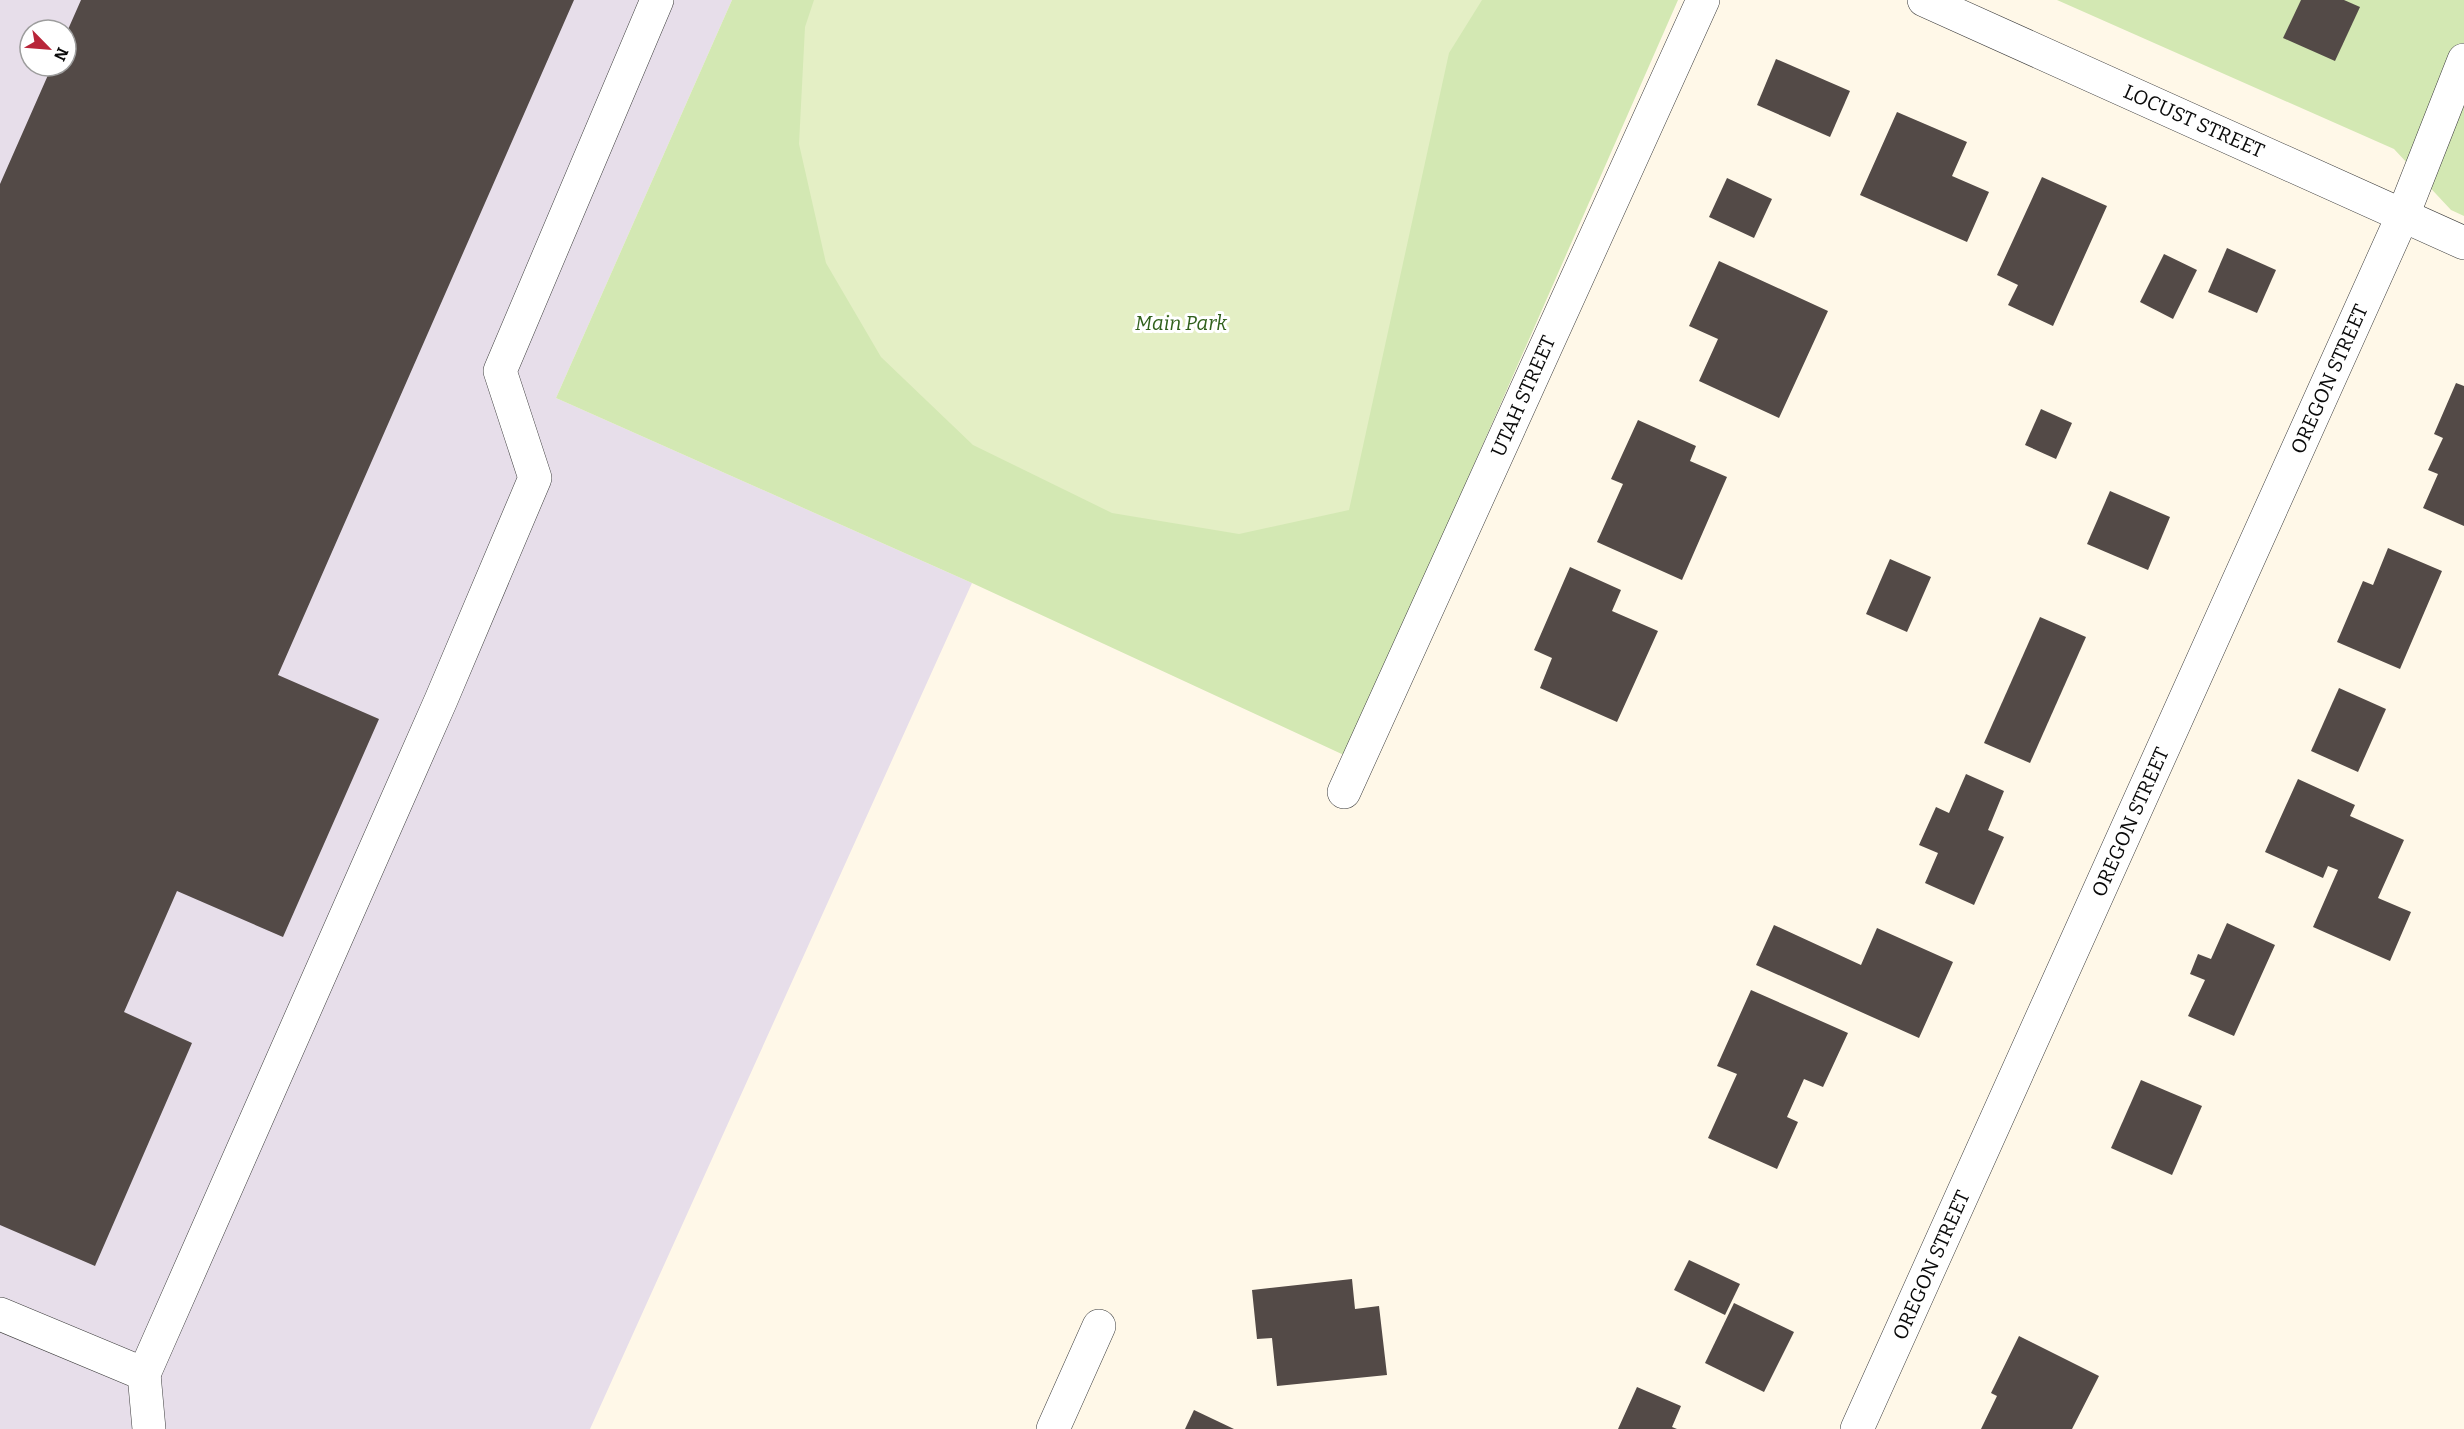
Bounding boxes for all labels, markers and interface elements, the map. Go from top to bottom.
north arrow [18,18,78,78]
text: N [50,45,72,64]
street label: LOCUST STREET [2120,79,2268,163]
street label: OREGON STREET [2285,300,2373,457]
park label: Main Park [1135,311,1227,335]
street label: UTAH STREET [1486,332,1560,460]
street label: OREGON STREET [2086,743,2174,900]
street label: OREGON STREET [1887,1186,1975,1343]

